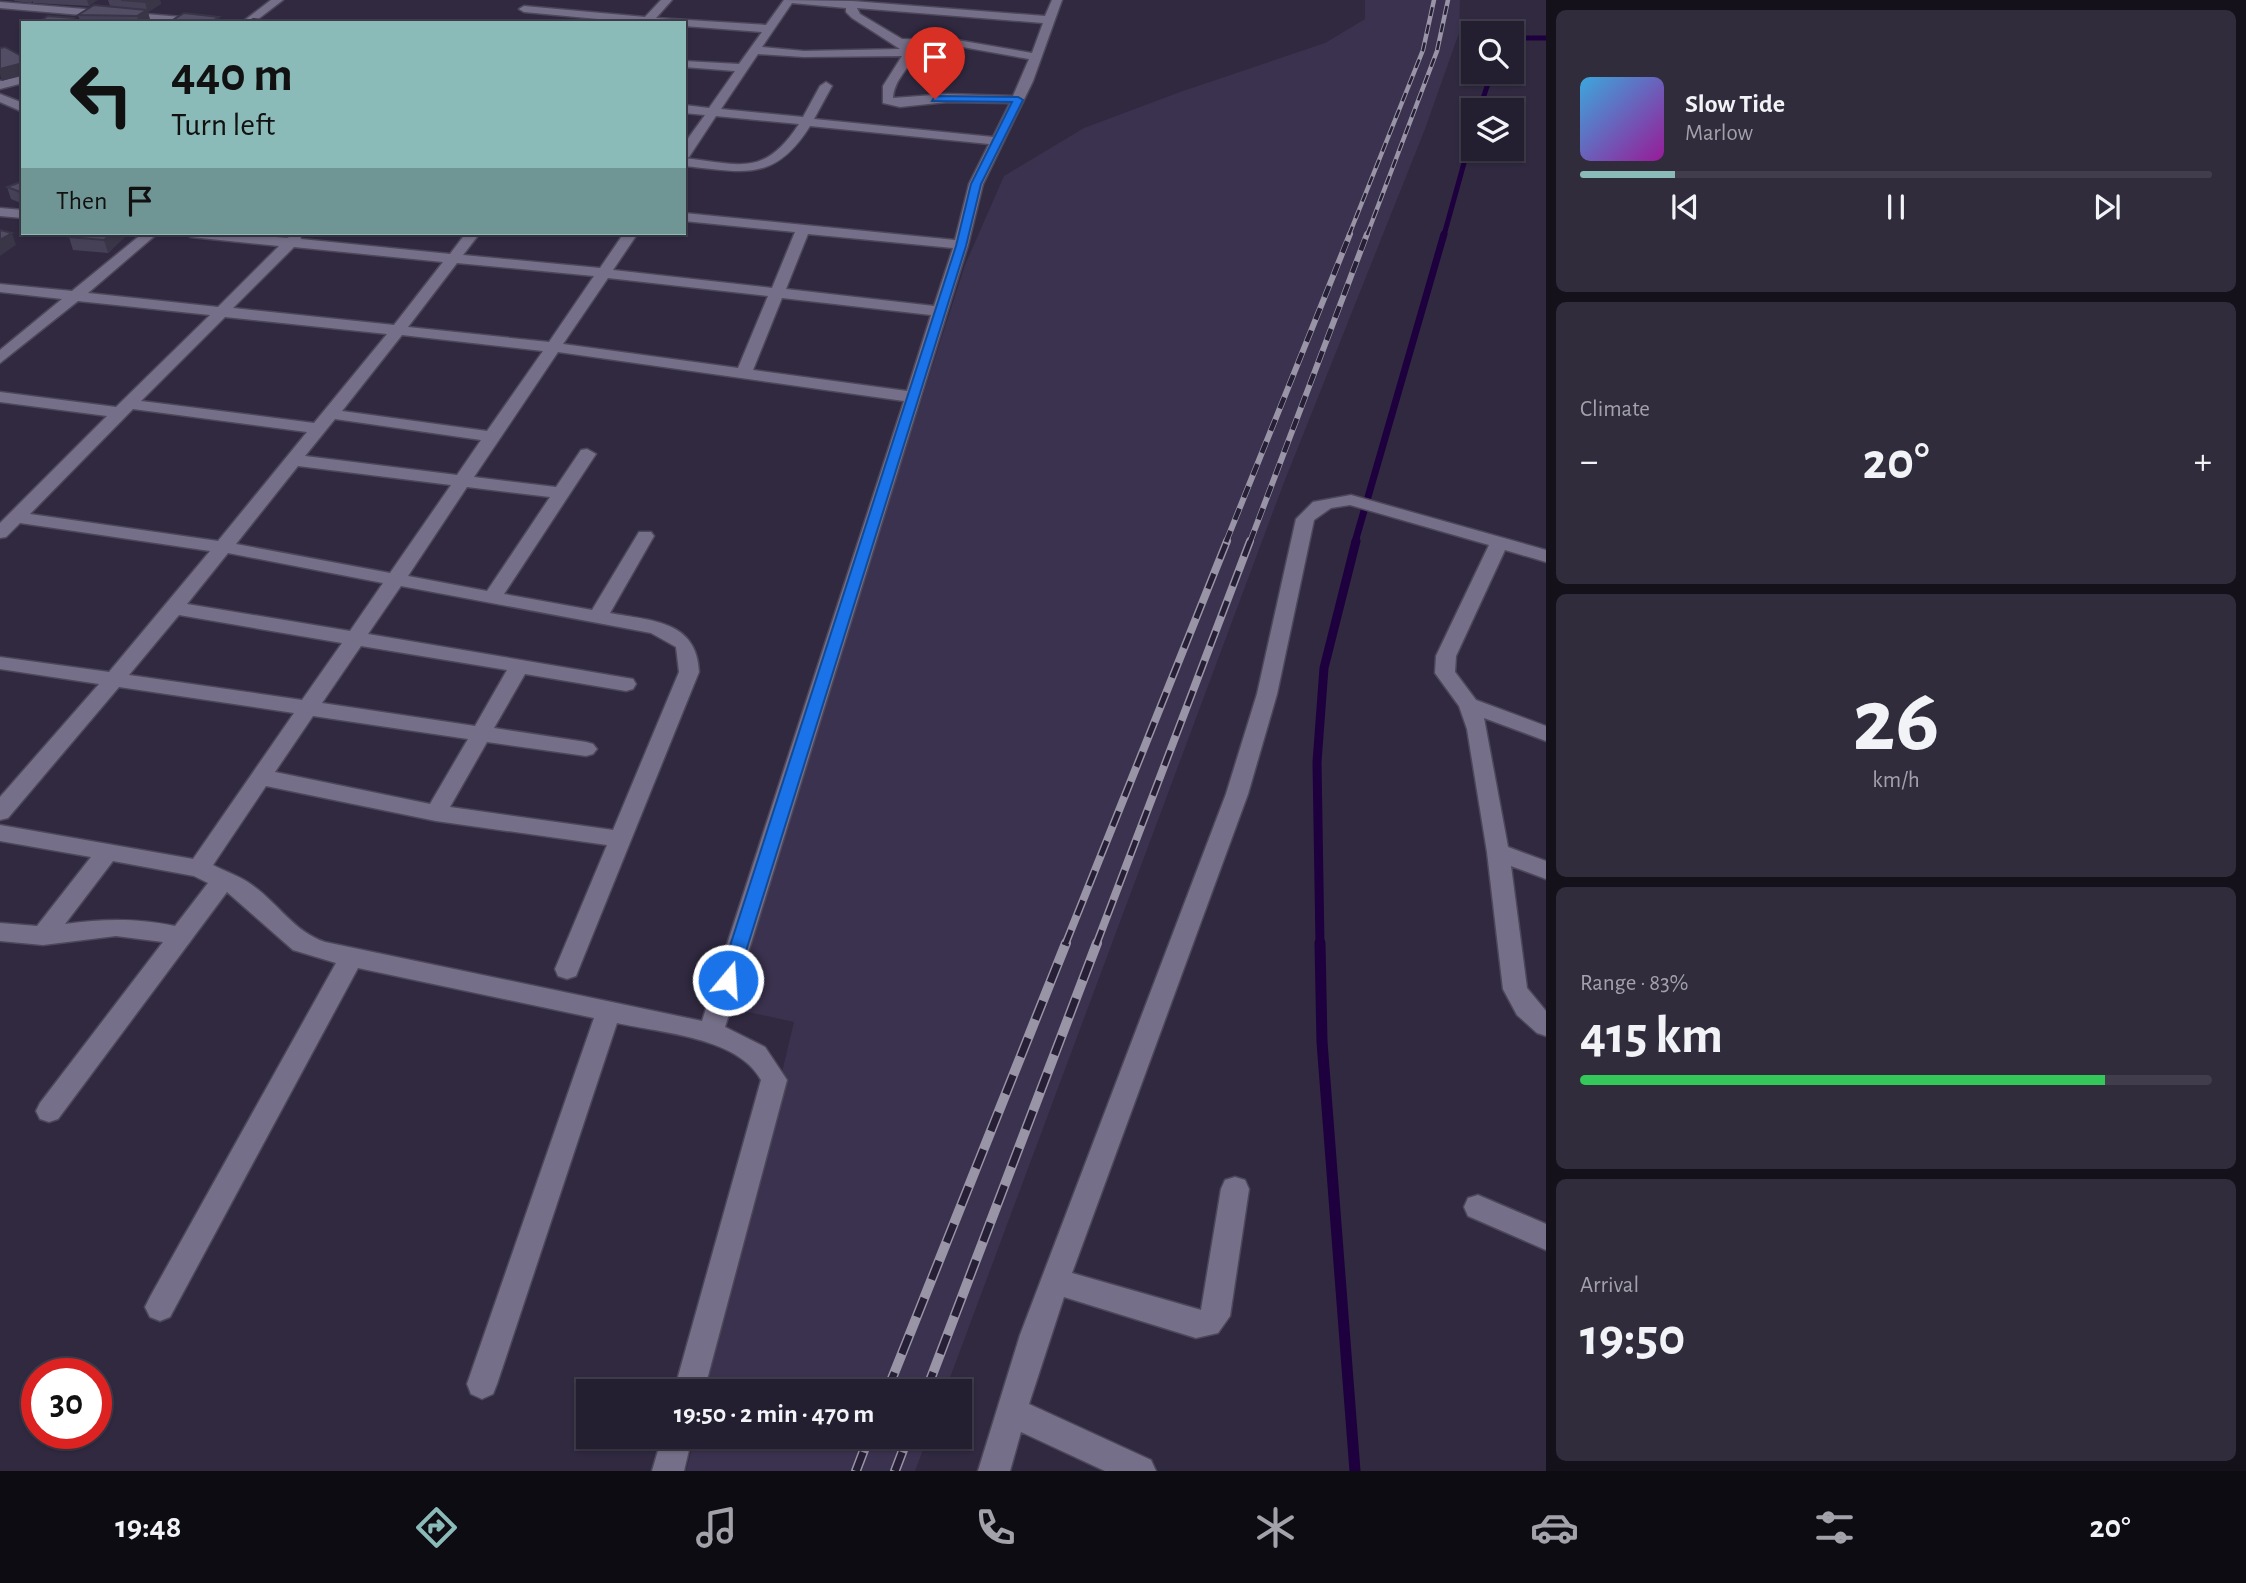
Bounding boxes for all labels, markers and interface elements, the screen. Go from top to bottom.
map controls [1461,21,1524,161]
button: search [1461,21,1524,84]
pin [905,27,965,99]
icon: arrive [916,38,954,76]
icon: left [56,49,147,140]
text: 440 m [171,51,293,100]
text: Slow Tide [1685,91,1785,117]
button: layers [1461,98,1524,161]
text: Turn left [171,109,275,141]
text: Marlow [1685,122,1753,145]
icon: arrive [121,182,159,220]
text: Then [56,188,107,214]
icon: previous [1666,188,1704,226]
icon: pause [1877,188,1915,226]
icon: next [2088,188,2126,226]
text: Climate [1580,398,1650,421]
text: 20° [1863,436,1929,488]
text: − [1580,443,1598,481]
text: + [2194,443,2212,481]
text: 26 [1853,676,1939,767]
text: km/h [1872,769,1920,792]
position arrow [691,943,765,1017]
text: Range · 83% [1580,972,1689,995]
text: 415 km [1580,1010,1723,1062]
text: Arrival [1580,1274,1639,1297]
text: 19:50 [1580,1312,1685,1364]
speed limit sign: 30 [21,1358,112,1449]
text: 19:50 · 2 min · 470 m [674,1401,874,1427]
icon: directions [412,1503,461,1552]
icon: music [692,1503,741,1552]
icon: phone [971,1503,1020,1552]
icon: climate [1251,1503,1300,1552]
icon: car [1530,1503,1579,1552]
icon: filters [1810,1503,1859,1552]
text: 19:48 [115,1511,181,1543]
text: 20° [2090,1511,2131,1543]

